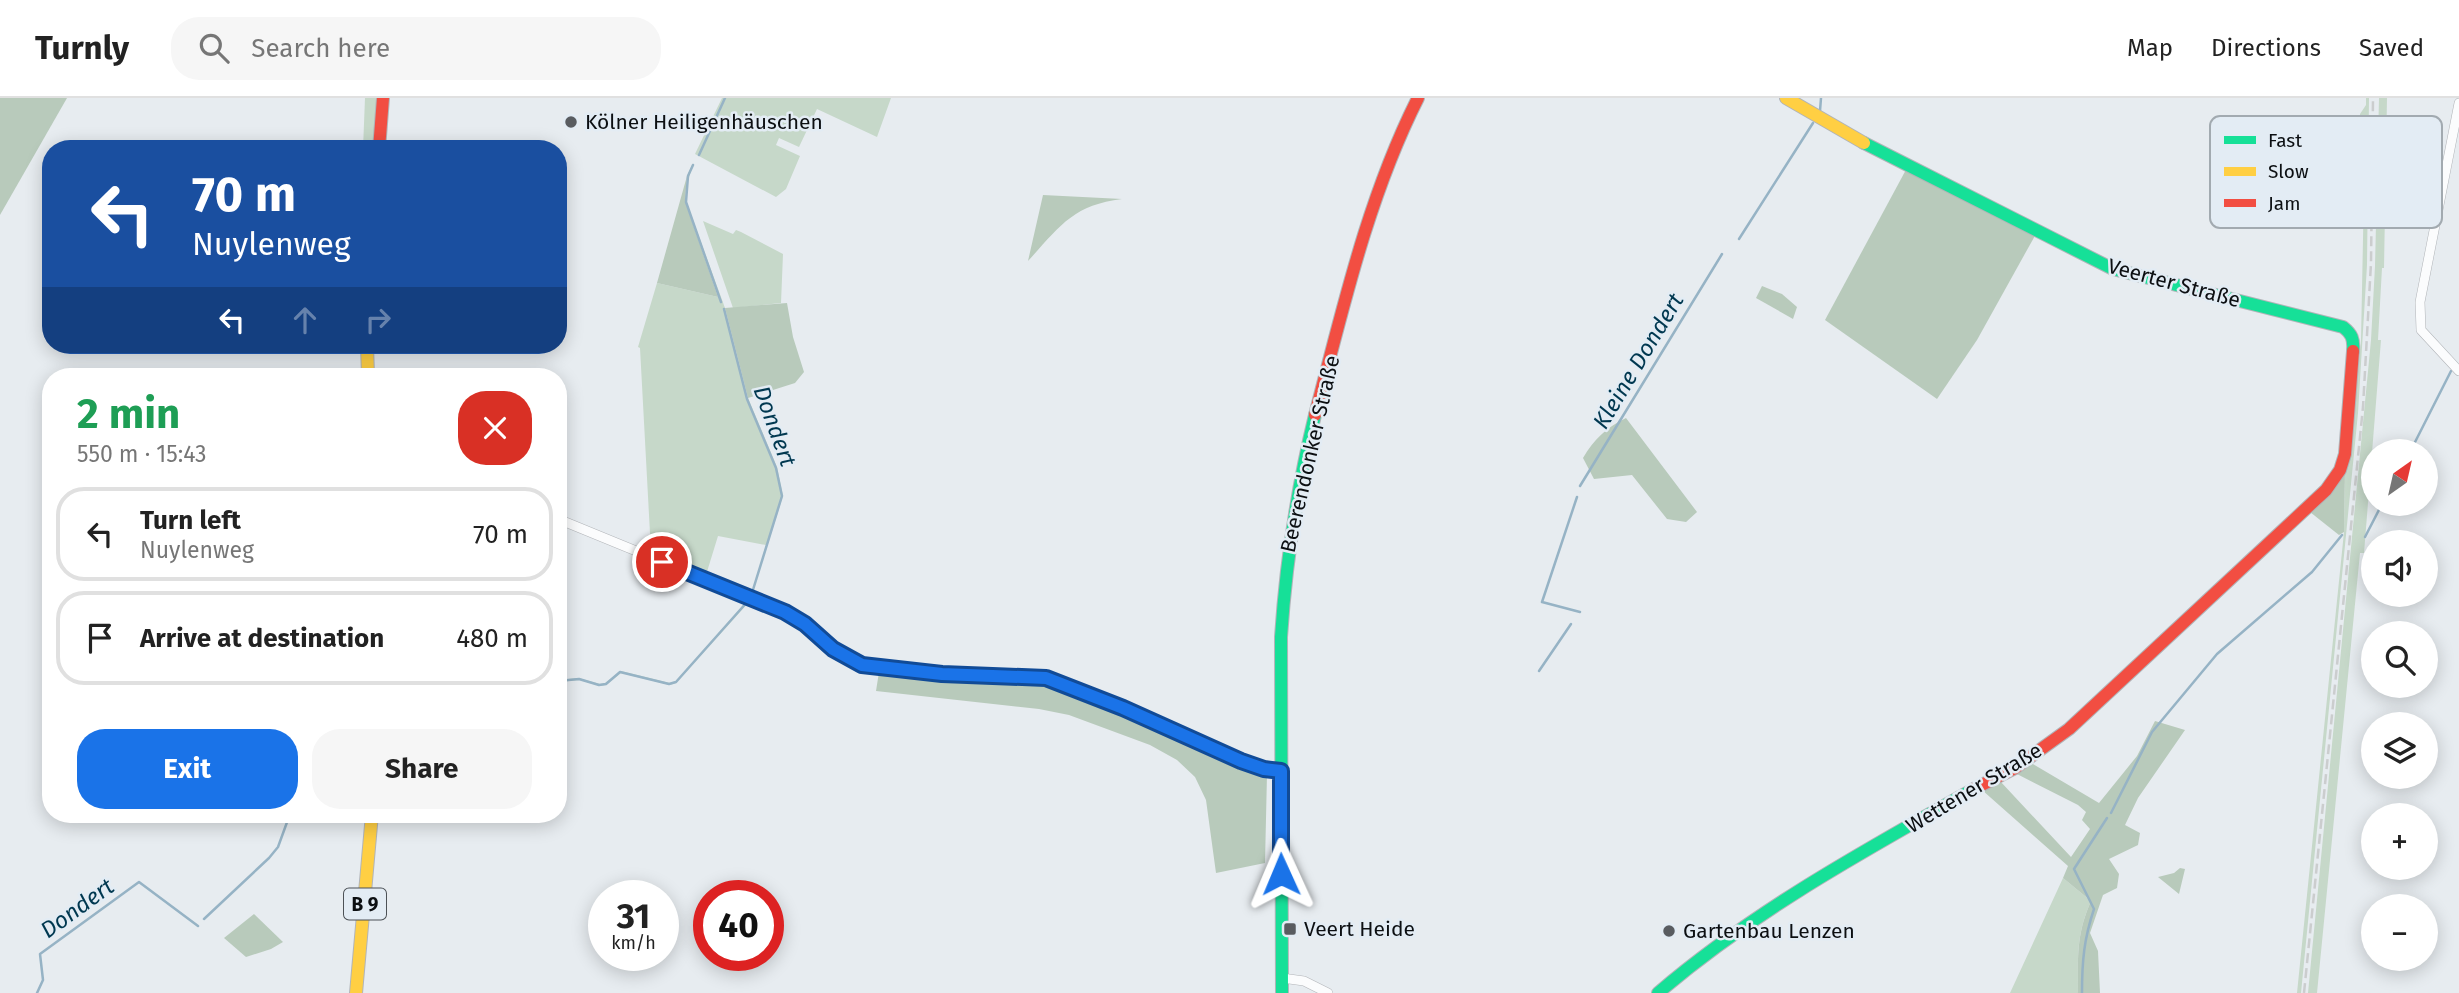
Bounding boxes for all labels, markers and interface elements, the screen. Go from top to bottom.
search box [171,17,661,80]
text: Turnly [35,28,129,68]
icon: search [195,29,233,67]
text: Search here [251,33,390,64]
text: Map [2127,34,2173,62]
text: Directions [2211,34,2321,62]
text: Saved [2359,34,2424,62]
place label: Kölner Heiligenhäuschen [585,109,823,135]
marker: Kölner Heiligenhäuschen [563,114,579,130]
legend [2210,116,2442,228]
text: Fast [2268,129,2302,152]
text: Slow [2268,160,2309,183]
text: 70 m [192,165,296,224]
icon: left [77,168,168,259]
text: Jam [2268,192,2300,215]
text: Nuylenweg [192,225,351,263]
street label: Veerter Straße [2105,253,2243,313]
water label: Kleine Dondert [1587,287,1690,434]
icon: left [213,301,251,339]
icon: ahead [286,301,324,339]
icon: right [359,301,397,339]
street label: Beerendonker Straße [1275,353,1345,555]
water label: Dondert [748,382,803,471]
text: 2 min [77,389,180,439]
button: close [458,391,532,465]
north arrow [2361,439,2438,516]
map controls [2361,439,2438,971]
text: 550 m · 15:43 [77,440,207,468]
text: Turn left [140,505,241,536]
icon: left [81,515,119,553]
text: 70 m [473,519,528,550]
button: sound [2361,530,2438,607]
pin [632,532,692,592]
text: Nuylenweg [140,536,254,564]
icon: arrive [643,543,681,581]
icon: arrive [81,619,119,657]
button: search [2361,621,2438,698]
text: Arrive at destination [140,623,384,654]
text: 480 m [456,623,528,654]
button: layers [2361,712,2438,789]
button: Exit [77,729,298,809]
button: Share [312,729,532,809]
street label: Wettener Straße [1901,737,2047,839]
button: + [2361,803,2438,880]
position arrow [1244,837,1318,911]
water label: Dondert [35,872,120,944]
speed limit sign: 40 [693,880,784,971]
road number: B 9 [344,888,386,919]
button: − [2361,894,2438,971]
text: 31 [617,895,650,937]
place label: Veert Heide [1304,916,1415,942]
place label: Gartenbau Lenzen [1683,918,1855,944]
marker: Veert Heide [1282,921,1298,937]
marker: Gartenbau Lenzen [1661,923,1677,939]
text: km/h [611,932,656,954]

